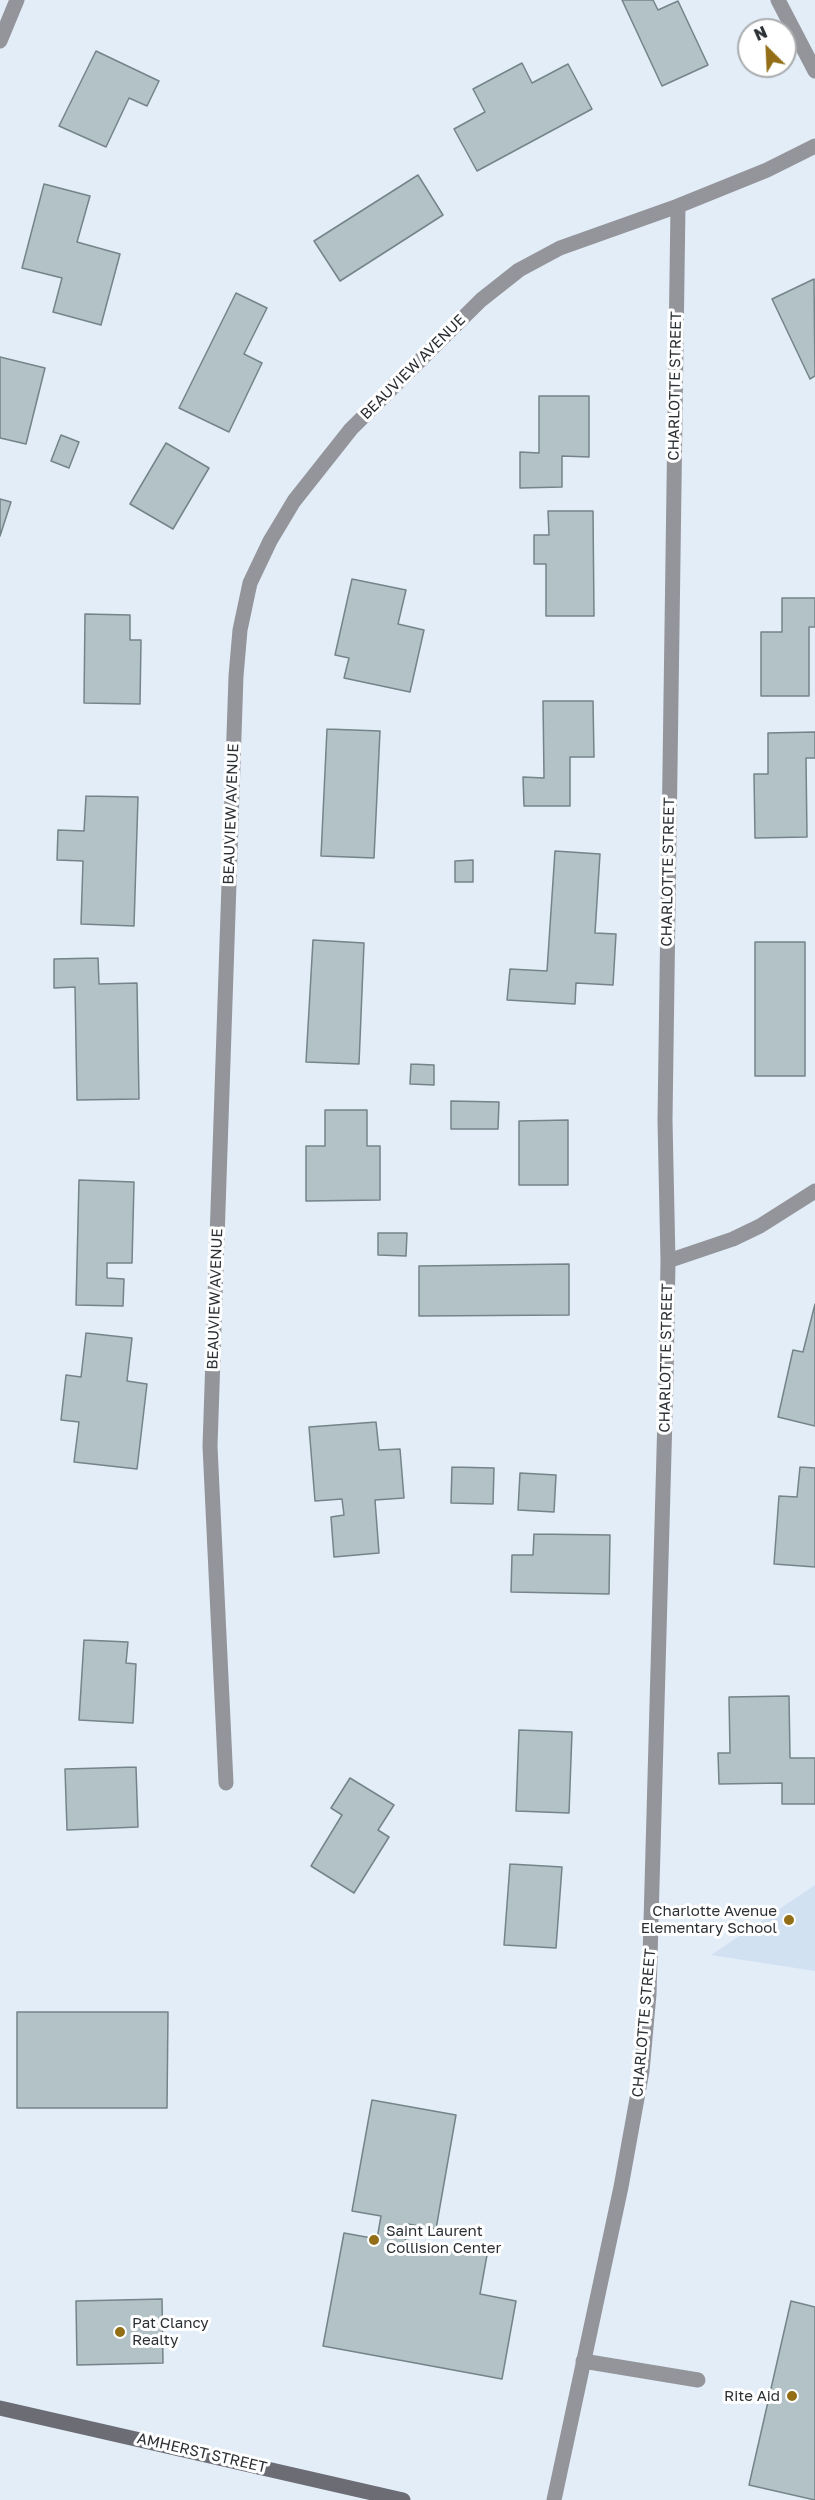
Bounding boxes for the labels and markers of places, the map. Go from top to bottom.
place label: Charlotte Avenue Elementary School [641,1902,777,1937]
marker: Charlotte Avenue Elementary School [782,1913,796,1927]
place label: Saint Laurent Collision Center [386,2222,501,2257]
marker: Saint Laurent Collision Center [367,2233,381,2247]
place label: Pat Clancy Realty [132,2314,209,2349]
marker: Pat Clancy Realty [113,2325,127,2339]
place label: Rite Aid [724,2387,780,2405]
marker: Rite Aid [785,2389,799,2403]

